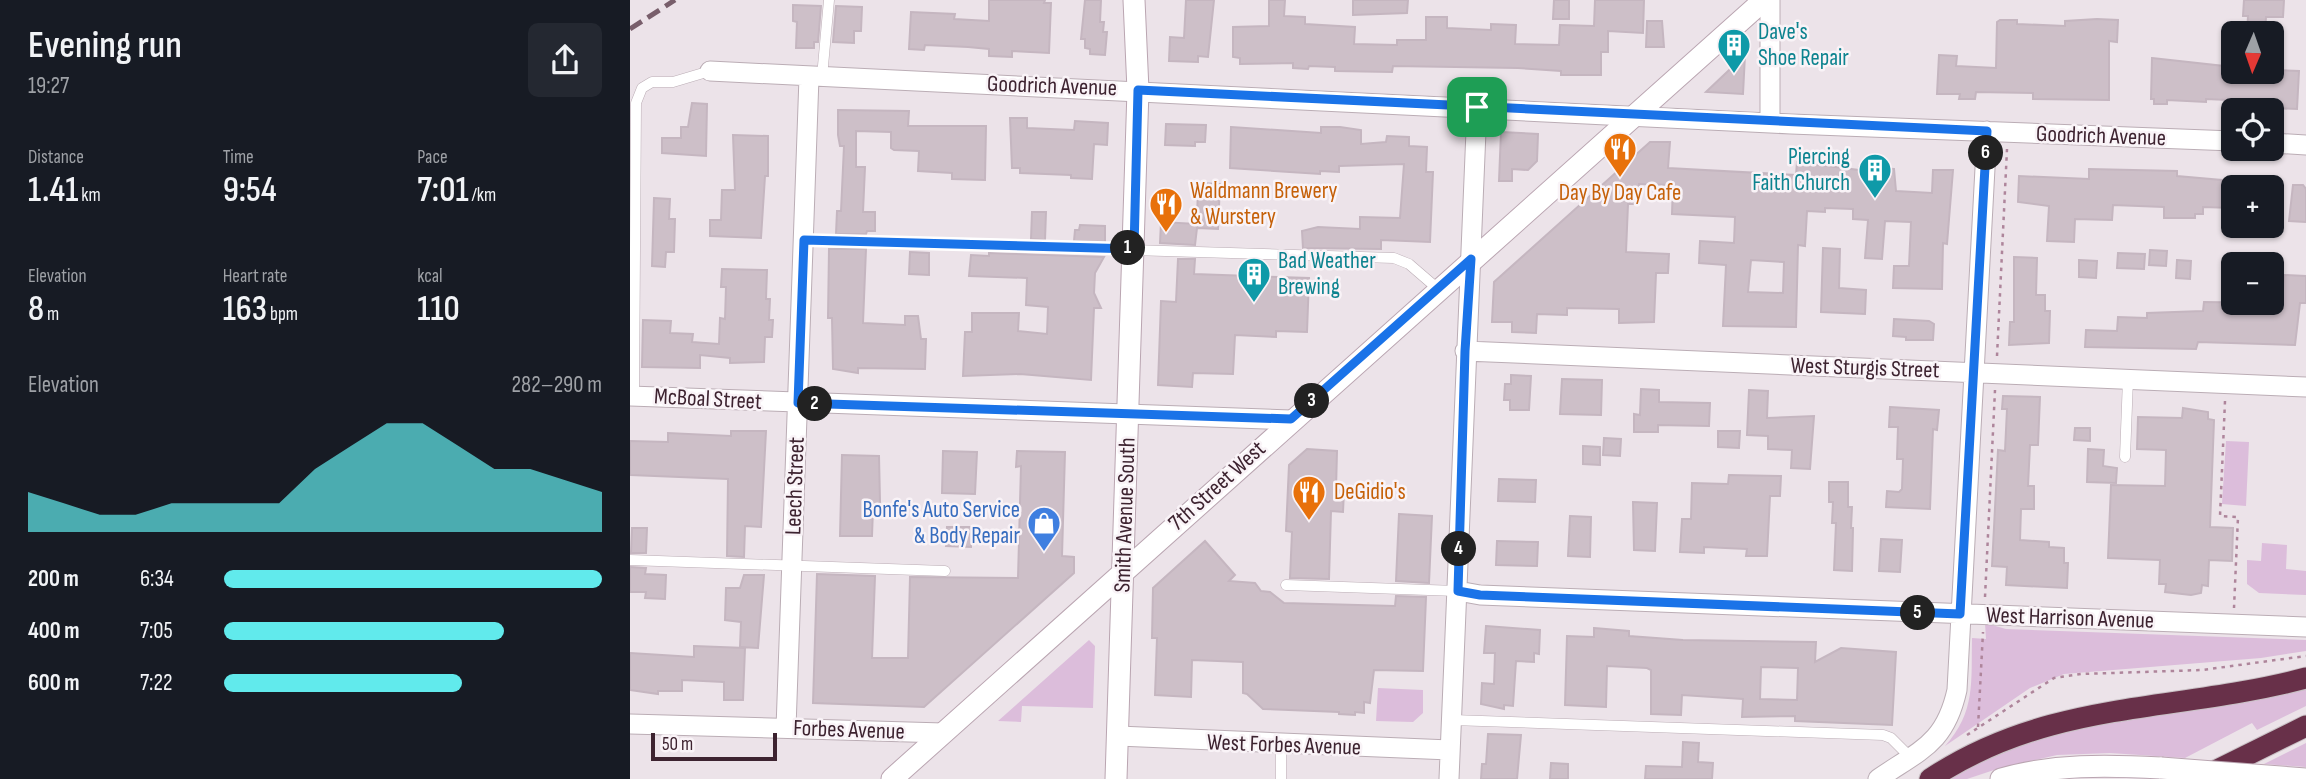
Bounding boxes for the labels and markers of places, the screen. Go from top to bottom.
place label: Dave's Shoe Repair [1758,18,1849,72]
building icon: Dave's Shoe Repair [1715,26,1753,75]
pin [1447,77,1507,137]
restaurant icon: Day By Day Cafe [1601,130,1639,179]
pin: 6 [1968,136,2004,170]
place label: Piercing Faith Church [1752,143,1850,197]
building icon: Piercing Faith Church [1856,151,1894,200]
place label: Waldmann Brewery & Wurstery [1190,177,1338,231]
place label: Day By Day Cafe [1559,179,1681,207]
restaurant icon: Waldmann Brewery & Wurstery [1147,185,1185,234]
pin: 1 [1110,230,1146,266]
place label: Bad Weather Brewing [1278,247,1376,301]
building icon: Bad Weather Brewing [1235,255,1273,304]
pin: 3 [1294,384,1330,418]
pin: 2 [798,386,832,422]
restaurant icon: DeGidio's [1290,473,1328,522]
place label: DeGidio's [1334,478,1406,506]
place label: Bonfe's Auto Service & Body Repair [863,496,1020,550]
shop icon: Bonfe's Auto Service & Body Repair [1025,504,1063,553]
pin: 4 [1442,532,1476,566]
pin: 5 [1900,596,1936,630]

